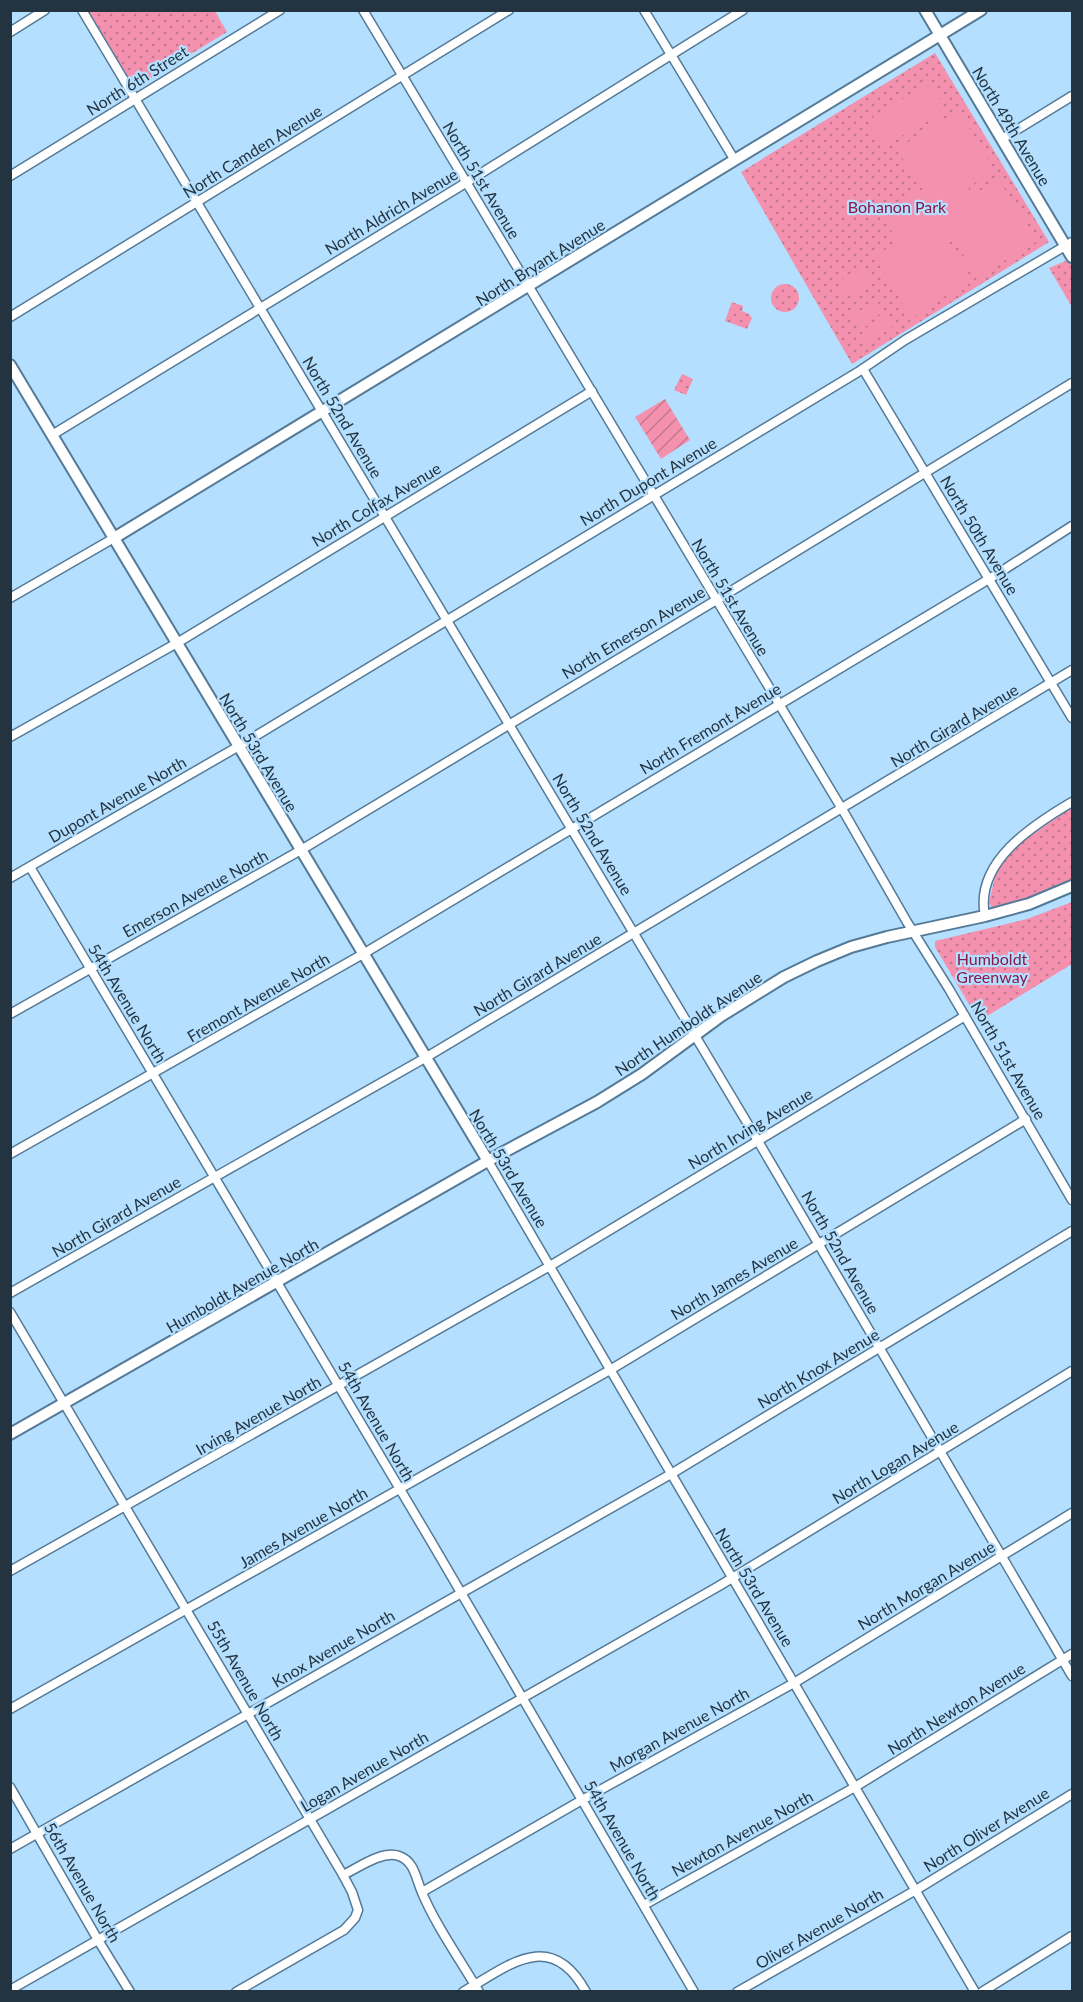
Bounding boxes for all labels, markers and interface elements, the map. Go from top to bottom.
street label: North 6th Street [83,41,191,119]
street label: North 49th Avenue [969,63,1055,189]
street label: North Camden Avenue [179,100,325,202]
street label: North 51st Avenue [440,118,524,242]
street label: North Aldrich Avenue [321,164,461,258]
park label: Bohanon Park [848,197,947,216]
street label: North Bryant Avenue [472,215,608,309]
street label: North 52nd Avenue [299,353,387,481]
street label: North Dupont Avenue [576,433,720,529]
street label: North Colfax Avenue [308,458,444,550]
street label: North 50th Avenue [937,472,1023,598]
street label: North 51st Avenue [689,535,773,659]
street label: North Emerson Avenue [558,582,708,682]
street label: North Fremont Avenue [636,678,784,778]
street label: North Girard Avenue [887,679,1021,771]
street label: North 53rd Avenue [216,689,302,815]
street label: Dupont Avenue North [45,752,189,846]
street label: North 52nd Avenue [549,770,637,898]
street label: Emerson Avenue North [119,845,271,941]
street label: North Girard Avenue [470,928,604,1020]
street label: 54th Avenue North [85,940,171,1066]
street label: Fremont Avenue North [183,948,333,1046]
park label: Humboldt Greenway [956,949,1028,986]
street label: North Humboldt Avenue [611,967,765,1079]
street label: North 51st Avenue [967,997,1051,1123]
street label: North Irving Avenue [684,1083,816,1173]
street label: North 53rd Avenue [466,1105,552,1231]
street label: North Girard Avenue [48,1171,184,1261]
street label: North 52nd Avenue [798,1187,884,1317]
street label: North James Avenue [667,1233,801,1323]
street label: Humboldt Avenue North [162,1234,322,1336]
street label: North Knox Avenue [754,1324,882,1412]
street label: 54th Avenue North [335,1358,419,1484]
street label: Irving Avenue North [192,1371,324,1459]
street label: North Logan Avenue [828,1417,962,1507]
street label: James Avenue North [235,1482,371,1572]
street label: North 53rd Avenue [712,1524,798,1650]
street label: North Morgan Avenue [854,1537,998,1633]
street label: Knox Avenue North [268,1605,398,1691]
street label: 55th Avenue North [204,1617,288,1743]
street label: North Newton Avenue [884,1658,1028,1758]
street label: Morgan Avenue North [606,1683,752,1775]
street label: Logan Avenue North [297,1727,431,1815]
street label: 54th Avenue North [581,1777,665,1903]
street label: North Oliver Avenue [920,1783,1052,1875]
street label: Newton Avenue North [668,1786,816,1880]
street label: 56th Avenue North [41,1819,125,1945]
street label: Oliver Avenue North [752,1884,886,1972]

